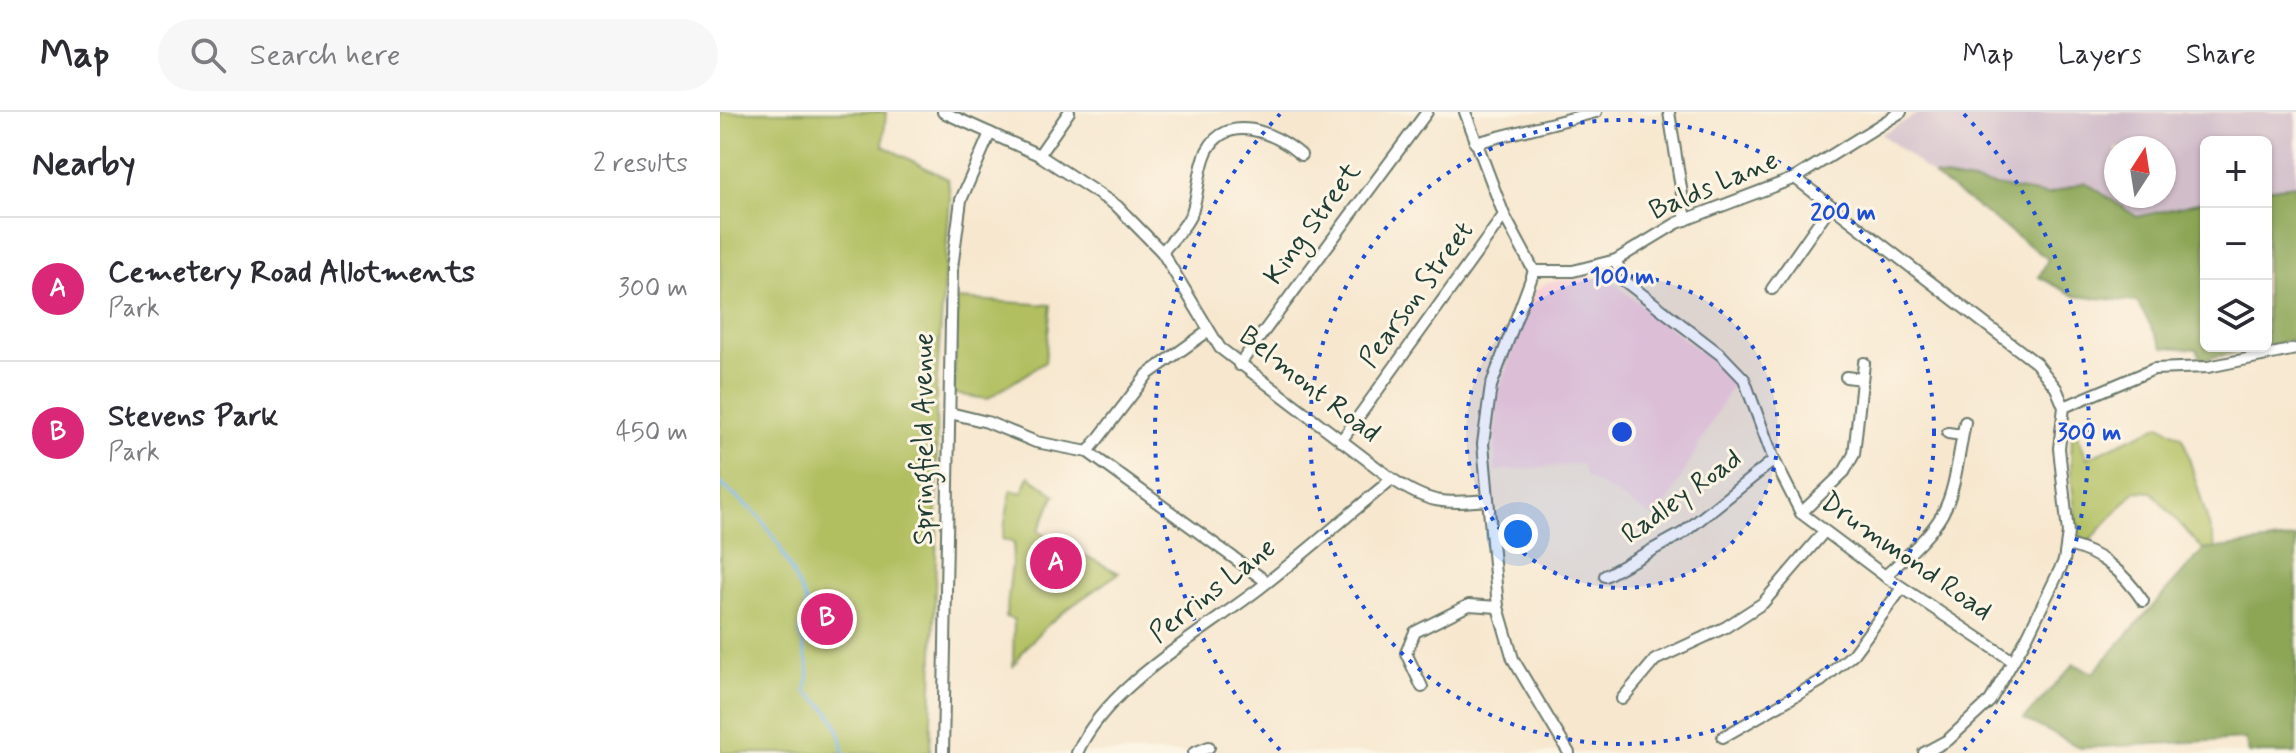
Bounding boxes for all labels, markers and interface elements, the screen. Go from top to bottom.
search box [158,19,718,91]
text: Map [40,31,110,80]
icon: search [186,33,230,77]
text: Search here [250,36,401,75]
text: Map [1963,37,2014,74]
text: Layers [2058,37,2142,74]
text: Share [2186,37,2256,74]
north arrow [2104,136,2176,208]
map controls [2200,136,2272,352]
button: + [2200,136,2272,208]
text: Nearby [32,142,136,187]
street label: Balds Lane [1644,142,1784,230]
text: 2 results [593,147,688,181]
street label: King Street [1256,155,1372,294]
text: 200 m [1810,198,1876,229]
button: − [2200,208,2272,280]
street label: Pearson Street [1351,214,1483,376]
text: Cemetery Road Allotments [108,253,475,292]
text: 100 m [1590,262,1654,293]
text: A [49,272,67,306]
text: 300 m [618,272,688,306]
button: layers [2200,280,2272,352]
text: Park [108,292,160,326]
street label: Belmont Road [1231,318,1387,452]
street label: Springfield Avenue [906,333,946,545]
text: Stevens Park [108,397,278,436]
text: B [50,416,66,450]
text: 450 m [616,416,688,450]
centre of rings [1608,418,1636,446]
text: 300 m [2057,418,2121,449]
text: Park [108,436,160,470]
street label: Radley Road [1614,441,1750,553]
street label: Drummond Road [1813,484,1999,630]
your location [1498,514,1538,554]
street label: Perrins Lane [1142,530,1284,652]
pin: A [1030,533,1082,593]
pin: B [801,589,853,649]

